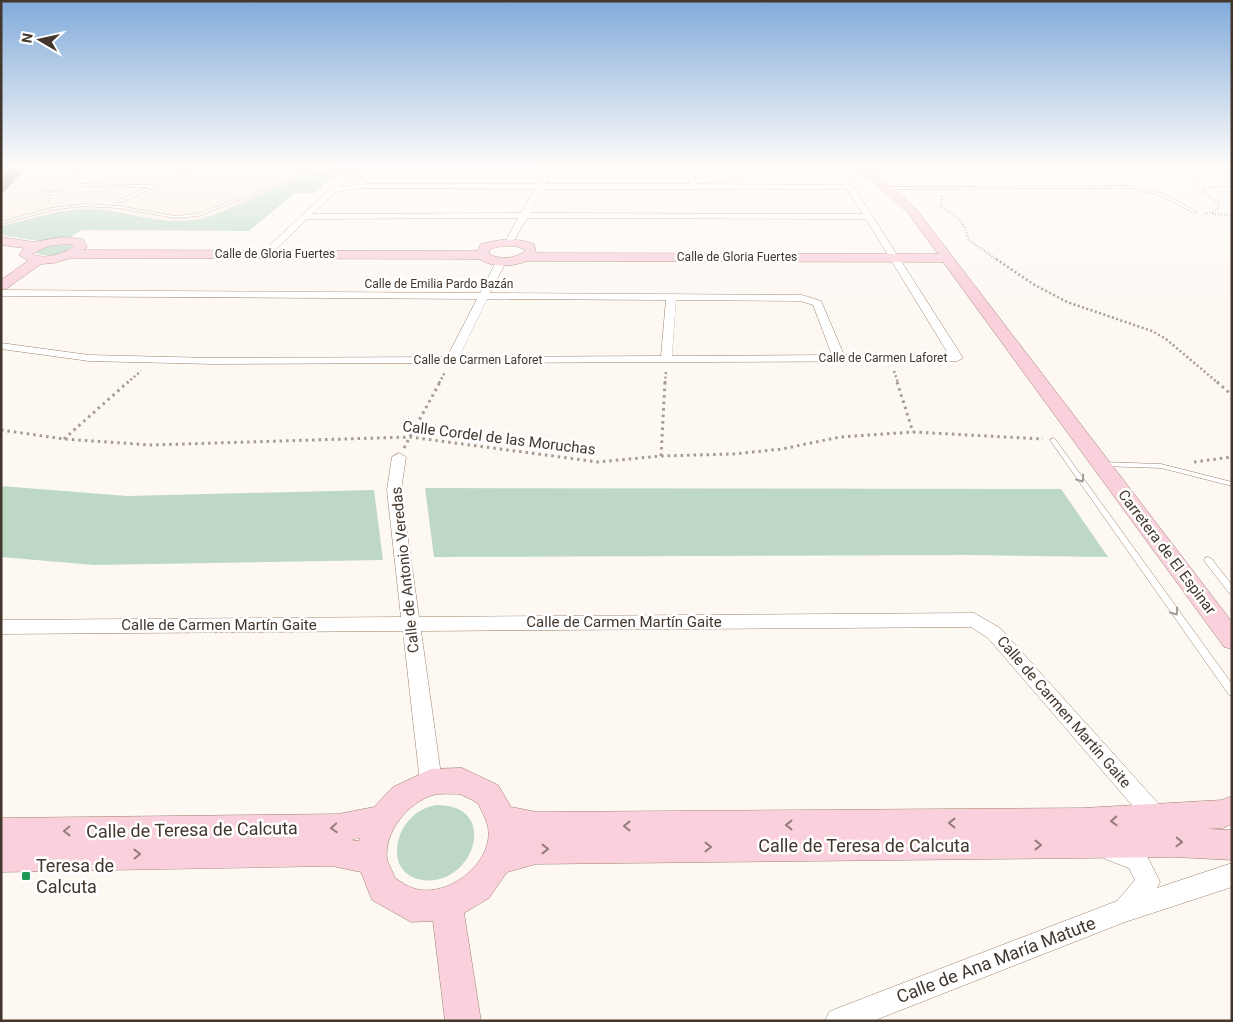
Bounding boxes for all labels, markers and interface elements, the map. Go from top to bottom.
north arrow [15,15,65,65]
text: N [18,32,36,44]
street label: Calle de Gloria Fuertes [215,247,335,261]
street label: Calle de Gloria Fuertes [677,250,797,264]
street label: Calle de Emilia Pardo Bazán [365,277,513,291]
street label: Calle de Carmen Laforet [819,351,947,365]
street label: Calle de Carmen Laforet [414,353,542,367]
street label: Calle Cordel de las Moruchas [401,417,597,459]
one-way arrow [1075,473,1084,483]
street label: Calle de Antonio Veredas [387,486,423,654]
street label: Carretera de El Espinar [1114,486,1220,618]
one-way arrow [1169,606,1178,616]
street label: Calle de Carmen Martín Gaite [526,613,722,631]
street label: Calle de Carmen Martín Gaite [121,616,317,634]
street label: Calle de Carmen Martín Gaite [993,632,1135,792]
one-way arrow [1110,815,1118,826]
street label: Calle de Teresa de Calcuta [86,817,298,842]
one-way arrow [947,818,955,828]
one-way arrow [785,820,792,830]
one-way arrow [622,821,630,831]
one-way arrow [330,822,338,833]
one-way arrow [63,826,71,837]
street label: Calle de Teresa de Calcuta [758,835,970,856]
one-way arrow [1175,837,1183,848]
one-way arrow [1034,840,1042,850]
one-way arrow [704,842,712,852]
one-way arrow [542,843,550,854]
one-way arrow [134,849,142,860]
place label: Teresa de Calcuta [36,855,114,897]
marker: Teresa de Calcuta [20,870,32,882]
street label: Calle de Ana María Matute [893,912,1098,1007]

